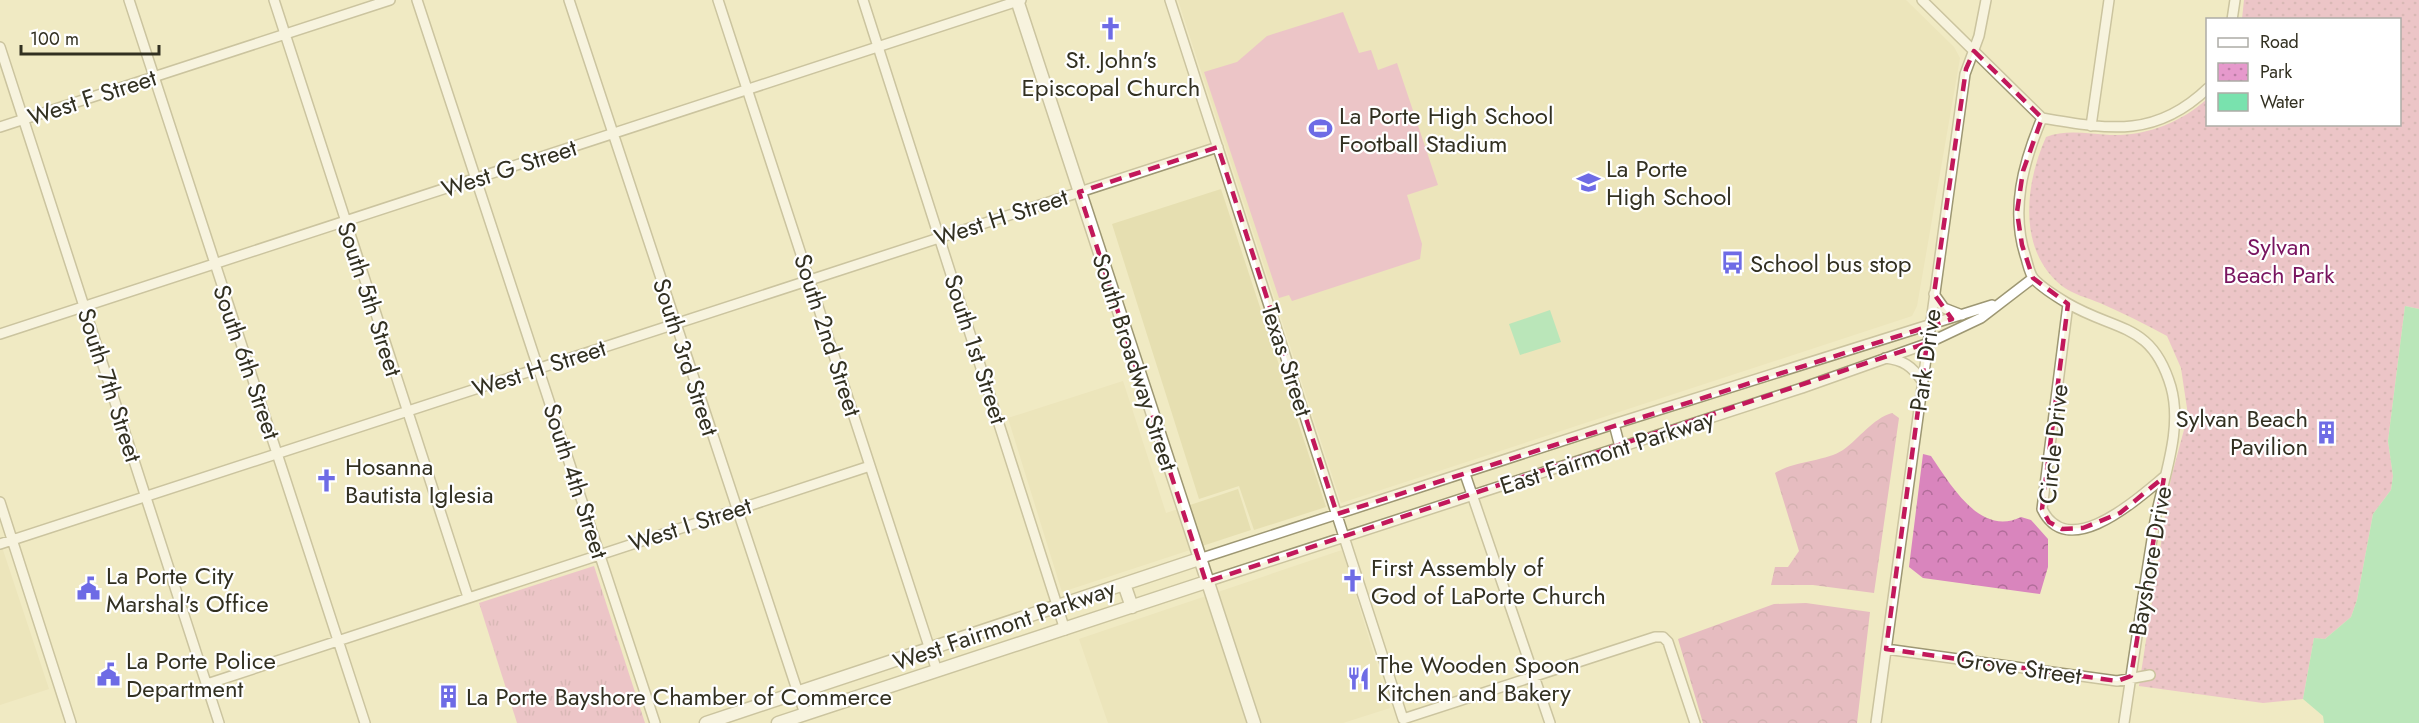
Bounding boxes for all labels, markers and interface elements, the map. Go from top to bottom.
church icon: St. John's Episcopal Church [1098,16,1124,42]
scale bar [21,18,159,56]
legend [2206,18,2401,126]
text: 100 m [30,26,79,52]
text: Road [2260,29,2299,55]
place label: St. John's Episcopal Church [1022,42,1200,105]
text: Park [2260,59,2292,85]
street label: West F Street [23,60,161,134]
text: Water [2260,89,2305,115]
place label: La Porte High School Football Stadium [1339,98,1553,161]
sports icon: La Porte High School Football Stadium [1308,116,1334,142]
street label: West G Street [437,130,581,206]
place label: La Porte High School [1606,151,1732,214]
school or university icon: La Porte High School [1575,169,1601,195]
street label: West H Street [930,179,1072,255]
street label: South 5th Street [329,217,412,381]
park label: Sylvan Beach Park [2223,229,2335,292]
place label: School bus stop [1750,246,1912,281]
street label: South 2nd Street [785,249,871,421]
street label: South Broadway Street [1083,249,1187,475]
bus stop icon: School bus stop [1719,250,1745,276]
street label: South 1st Street [935,270,1017,428]
street label: South 3rd Street [644,274,728,441]
street label: South 6th Street [204,280,290,444]
street label: Texas Street [1252,299,1322,421]
street label: South 7th Street [69,304,151,467]
street label: Park Drive [1900,306,1950,414]
street label: West H Street [468,330,610,406]
street label: Circle Drive [2029,382,2077,506]
street label: South 4th Street [534,399,618,563]
street label: East Fairmont Parkway [1495,401,1719,503]
place label: Sylvan Beach Pavilion [2175,401,2308,464]
building icon: Sylvan Beach Pavilion [2313,419,2339,445]
place label: Hosanna Bautista Iglesia [345,449,494,512]
church icon: Hosanna Bautista Iglesia [314,467,340,493]
street label: Bayshore Drive [2120,483,2180,639]
street label: West I Street [624,488,756,560]
place label: First Assembly of God of LaPorte Church [1371,550,1606,613]
place label: La Porte City Marshal's Office [106,558,269,621]
church icon: First Assembly of God of LaPorte Church [1340,568,1366,594]
street label: West Fairmont Parkway [888,570,1120,679]
public building icon: La Porte City Marshal's Office [75,576,101,602]
street label: Grove Street [1954,641,2084,693]
place label: La Porte Police Department [126,643,276,706]
place label: The Wooden Spoon Kitchen and Bakery [1377,647,1580,710]
public building icon: La Porte Police Department [95,661,121,687]
restaurant icon: The Wooden Spoon Kitchen and Bakery [1346,665,1372,691]
place label: La Porte Bayshore Chamber of Commerce [466,679,892,714]
building icon: La Porte Bayshore Chamber of Commerce [435,683,461,709]

